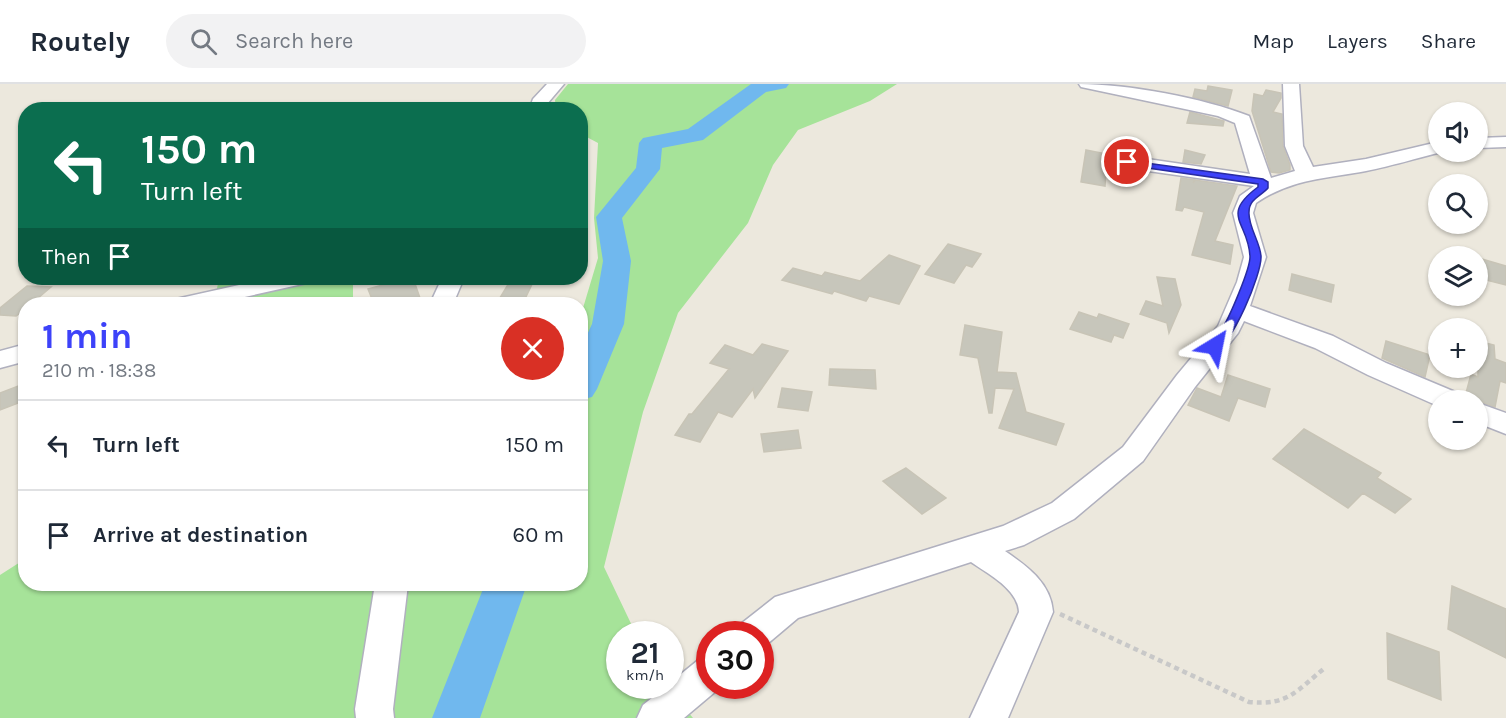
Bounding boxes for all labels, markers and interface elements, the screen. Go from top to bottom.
search box [166,14,586,68]
text: Routely [30,25,130,58]
icon: search [187,25,220,58]
text: Search here [235,28,353,54]
text: Map [1252,29,1294,53]
text: Layers [1327,29,1388,53]
text: Share [1421,29,1476,53]
map controls [1428,102,1488,450]
button: sound [1428,102,1488,162]
text: 150 m [141,124,257,174]
icon: left [42,126,120,204]
pin [1101,136,1152,187]
icon: arrive [1110,145,1143,178]
button: search [1428,174,1488,234]
text: Turn left [141,175,242,207]
icon: arrive [103,240,136,273]
text: Then [42,244,91,270]
button: layers [1428,246,1488,306]
position arrow [1183,314,1247,378]
text: 1 min [42,315,132,357]
button: close [501,317,564,380]
button: + [1428,318,1488,378]
text: 210 m · 18:38 [42,359,156,382]
button: − [1428,390,1488,450]
icon: left [42,429,75,462]
text: Turn left [93,432,180,458]
text: 150 m [505,432,564,458]
icon: arrive [42,519,75,552]
text: Arrive at destination [93,522,308,548]
text: 60 m [513,522,564,548]
speed limit sign: 30 [696,621,774,699]
text: 21 [631,635,659,671]
text: km/h [626,666,664,684]

